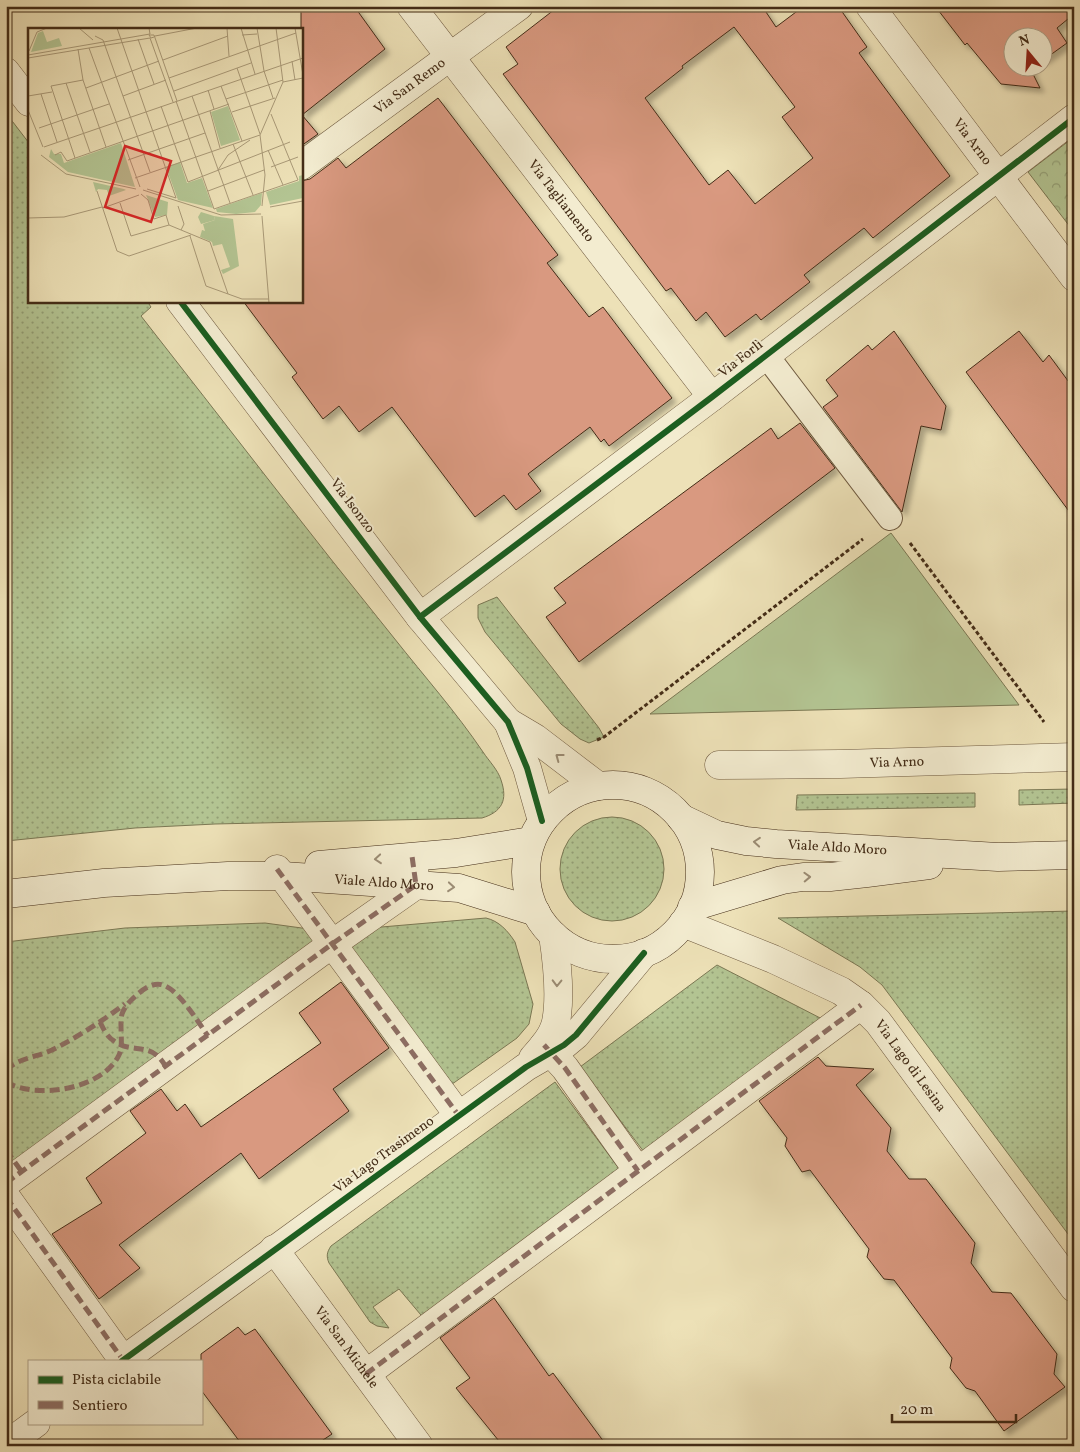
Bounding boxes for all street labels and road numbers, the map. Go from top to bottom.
street label: Via San Remo [370,53,450,119]
street label: Via Arno [948,114,996,169]
street label: Via Tagliamento [523,156,599,246]
street label: Via Forlì [715,336,767,382]
street label: Via Isonzo [325,475,379,537]
street label: Via Arno [869,752,924,773]
street label: Viale Aldo Moro [787,835,888,860]
street label: Viale Aldo Moro [334,870,434,896]
street label: Via Lago di Lesina [870,1016,951,1116]
street label: Via Lago Trasimeno [330,1112,438,1198]
street label: Via San Michele [310,1302,383,1393]

